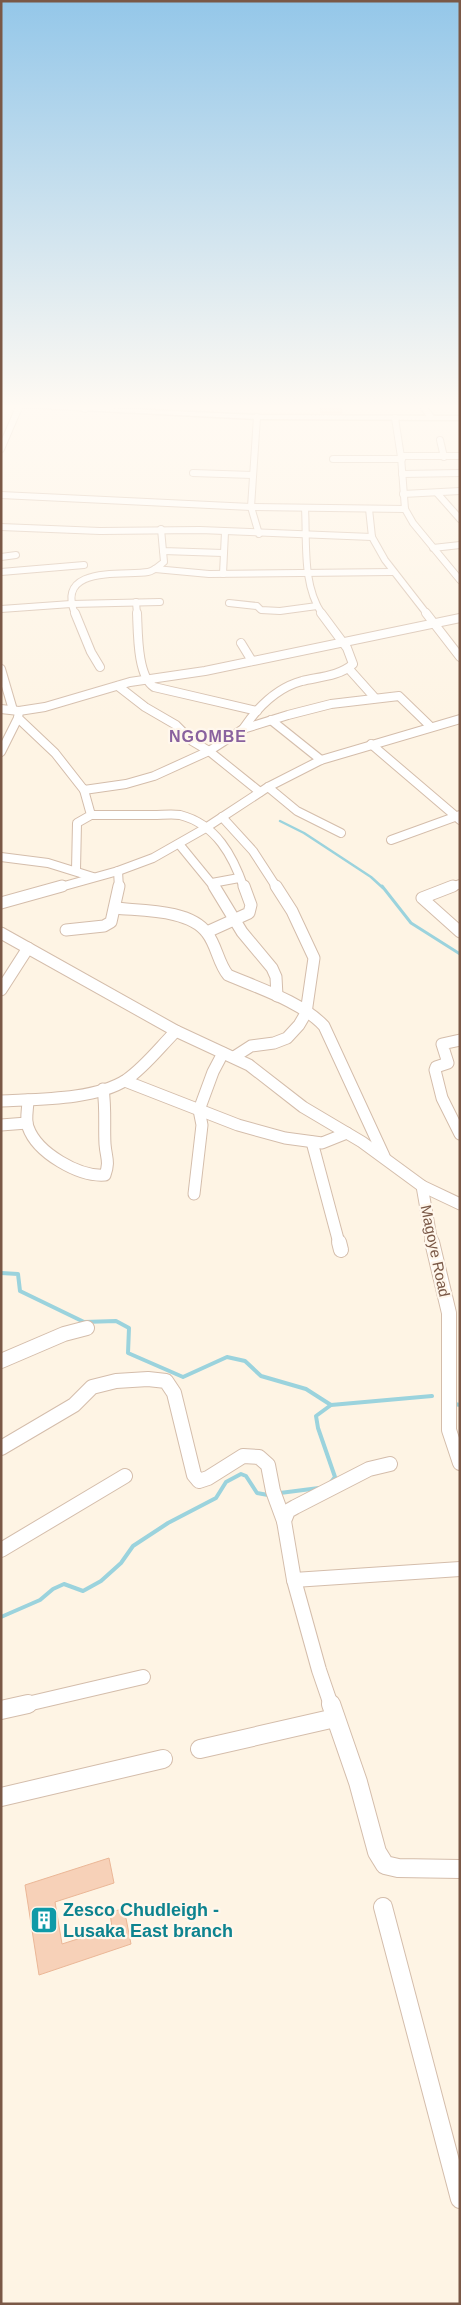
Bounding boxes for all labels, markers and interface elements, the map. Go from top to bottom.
district label: NGOMBE [169,728,247,745]
street label: Magoye Road [417,1203,454,1298]
place label: Zesco Chudleigh - Lusaka East branch [63,1900,233,1941]
building icon: Zesco Chudleigh - Lusaka East branch [29,1905,59,1935]

